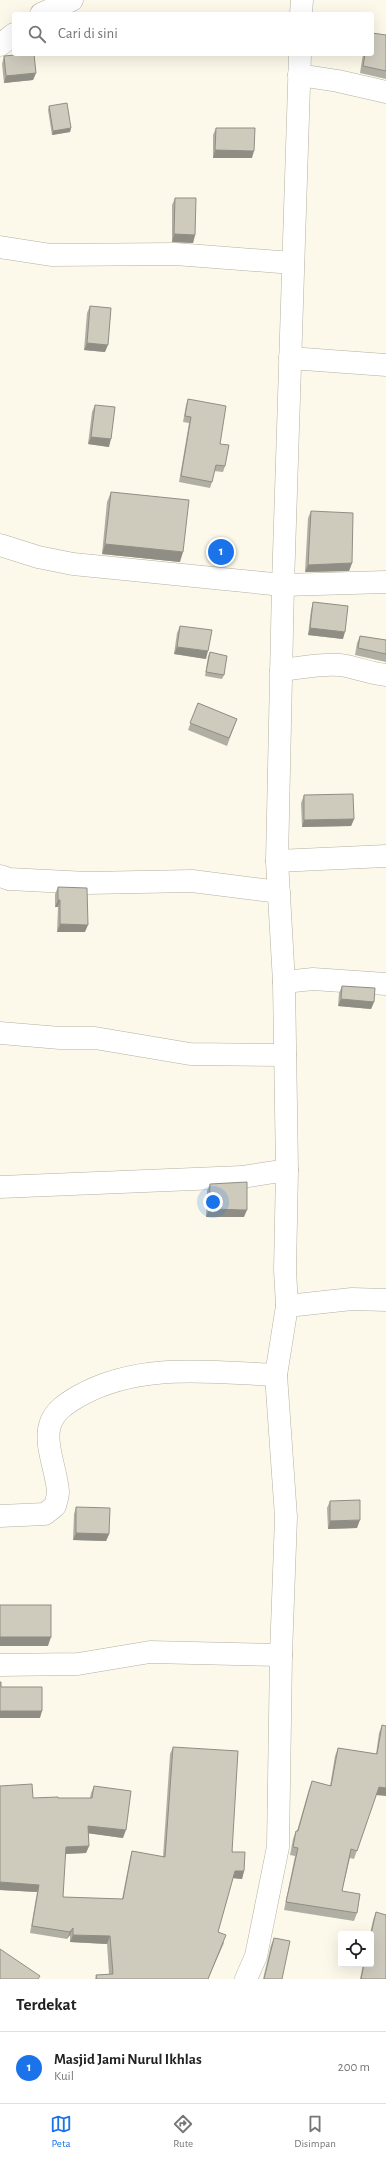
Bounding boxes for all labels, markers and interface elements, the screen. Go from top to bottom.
search box [12,12,374,56]
icon: search [26,23,48,45]
text: Cari di sini [58,26,118,41]
pin: 1 [208,537,234,567]
your location [203,1192,223,1212]
map controls [338,1931,374,1967]
button: locate [338,1931,374,1967]
text: Terdekat [16,1996,76,2013]
text: Masjid Jami Nurul Ikhlas [54,2052,202,2067]
text: 1 [27,2061,31,2074]
text: 200 m [338,2061,370,2074]
text: Kuil [54,2070,74,2083]
tab: Peta [50,2113,72,2150]
tab: Rute [172,2113,194,2150]
tab: Disimpan [294,2113,336,2150]

